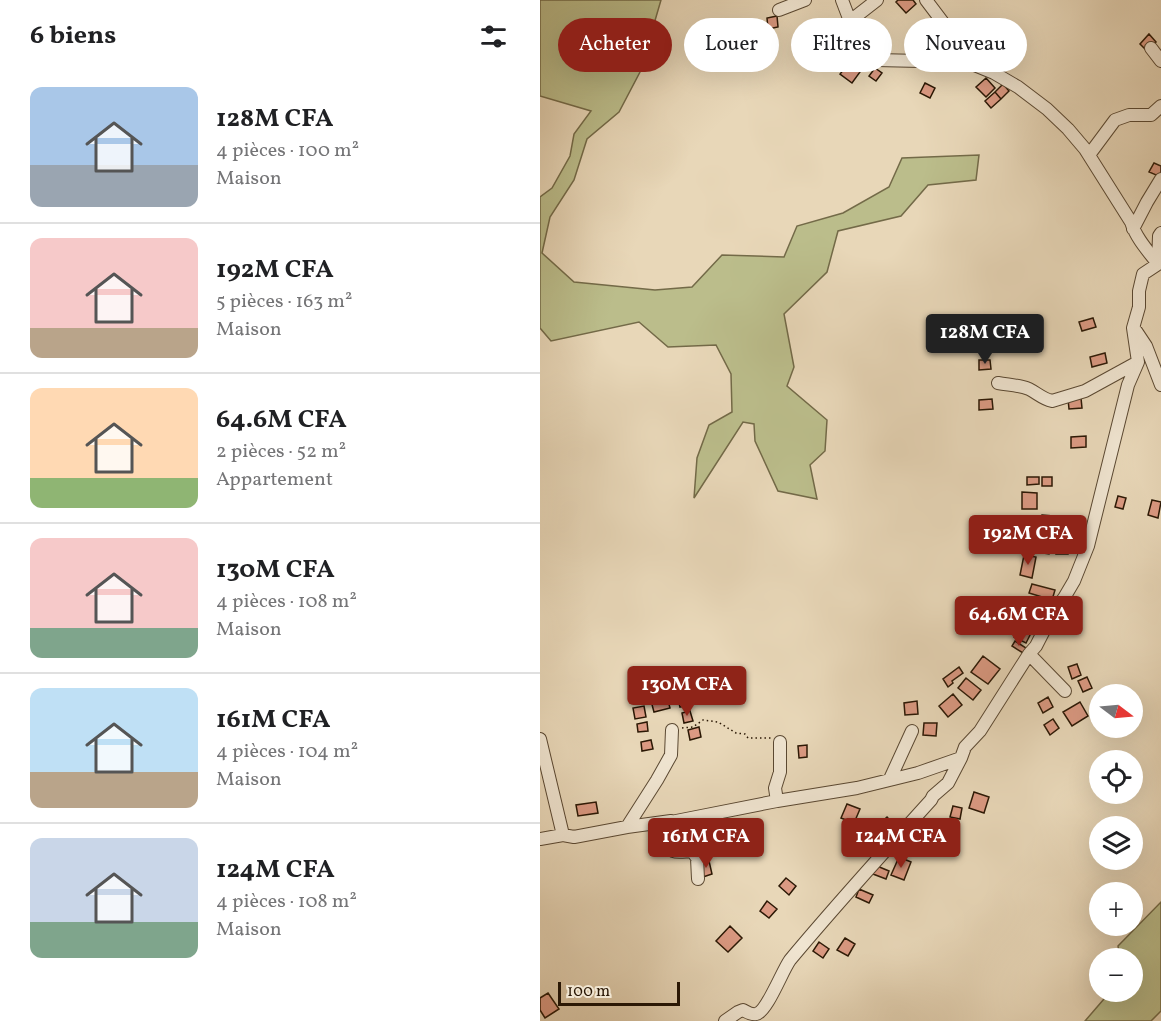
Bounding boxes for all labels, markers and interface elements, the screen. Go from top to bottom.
text: 6 biens [30,18,116,54]
chip: Acheter [558,18,672,72]
chip: Louer [684,18,779,72]
chip: Filtres [791,18,892,72]
chip: Nouveau [904,18,1027,72]
icon: filters [477,20,510,53]
text: 128M CFA [216,101,333,137]
icon: home [78,111,150,183]
text: 4 pièces · 100 m² [216,137,359,165]
text: Maison [216,165,282,193]
text: 192M CFA [216,252,334,288]
icon: home [78,262,150,334]
text: 5 pièces · 163 m² [216,288,352,316]
pin: 128M CFA [923,314,1047,365]
text: Maison [216,316,282,344]
text: 128M CFA [940,319,1030,347]
text: 64.6M CFA [216,402,347,438]
icon: home [78,412,150,484]
text: 2 pièces · 52 m² [216,438,346,466]
text: Appartement [216,466,333,494]
pin: 192M CFA [966,515,1090,566]
text: 192M CFA [983,520,1073,548]
text: 130M CFA [216,552,335,588]
icon: home [78,562,150,634]
text: 4 pièces · 108 m² [216,588,357,616]
pin: 64.6M CFA [950,596,1088,647]
text: 64.6M CFA [969,601,1069,629]
text: Maison [216,616,282,644]
pin: 130M CFA [625,666,749,717]
text: 130M CFA [641,671,733,699]
north arrow [1089,684,1143,738]
map controls [1089,684,1143,1002]
text: 161M CFA [216,702,330,738]
icon: home [78,712,150,784]
text: 4 pièces · 104 m² [216,738,358,766]
button: locate [1089,750,1143,804]
text: Maison [216,766,282,794]
button: layers [1089,816,1143,870]
pin: 161M CFA [644,818,768,869]
pin: 124M CFA [839,818,963,869]
text: 161M CFA [662,823,750,851]
text: 124M CFA [855,823,947,851]
text: 124M CFA [216,852,335,888]
icon: home [78,862,150,934]
button: + [1089,882,1143,936]
text: 4 pièces · 108 m² [216,888,357,916]
text: Maison [216,916,282,944]
button: − [1089,948,1143,1002]
scale bar [558,979,680,1006]
text: 100 m [567,981,610,1003]

